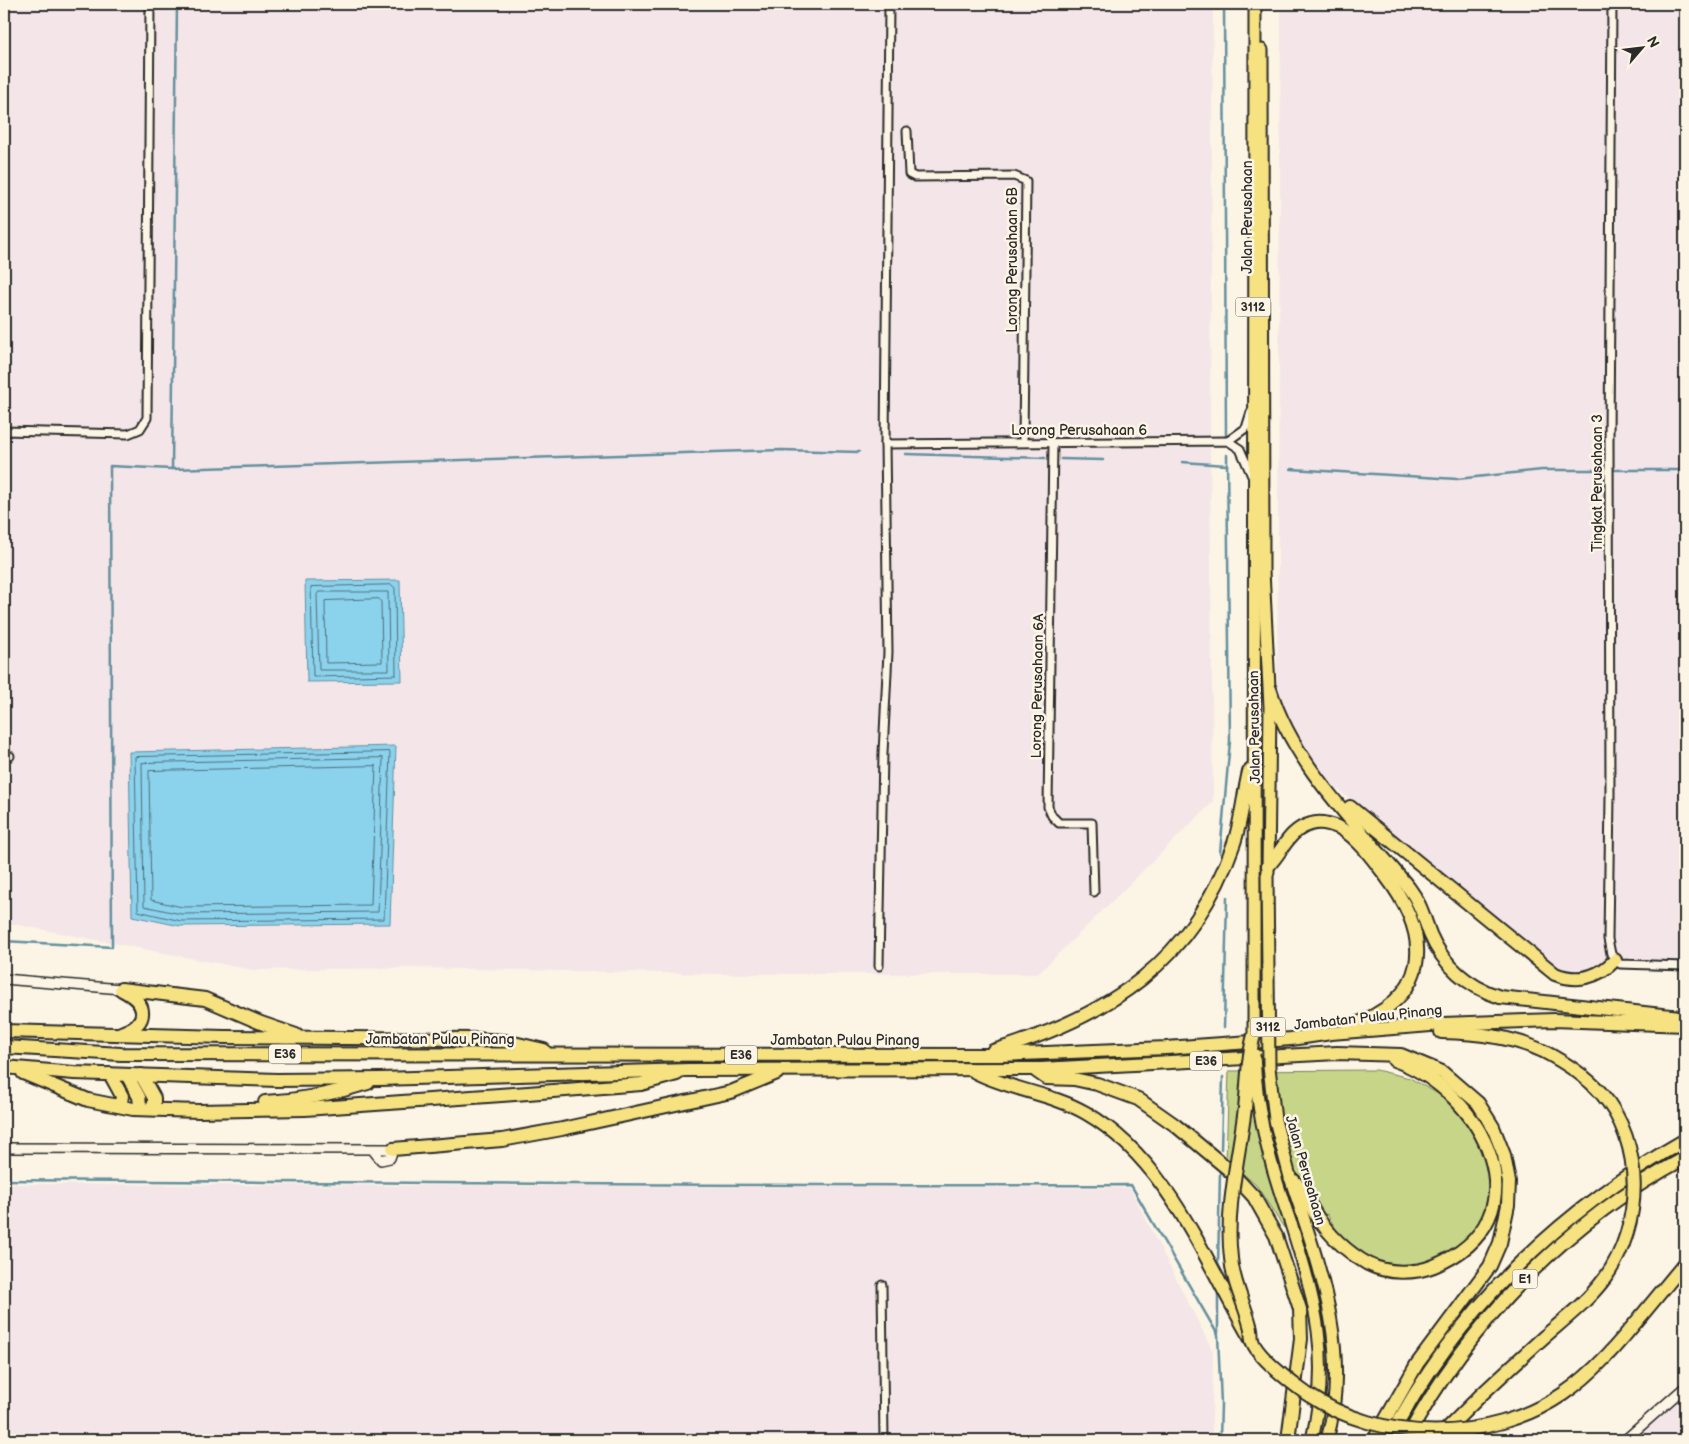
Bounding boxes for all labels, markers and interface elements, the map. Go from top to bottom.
north arrow [1616,22,1666,72]
text: N [1643,33,1663,51]
street label: Jalan Perusahaan [1239,160,1256,274]
street label: Lorong Perusahaan 6B [1004,187,1021,333]
road number: 3112 [1236,298,1270,316]
street label: Tingkat Perusahaan 3 [1589,414,1606,552]
street label: Lorong Perusahaan 6 [1011,422,1148,439]
street label: Lorong Perusahaan 6A [1028,613,1047,758]
street label: Jalan Perusahaan [1245,670,1264,784]
street label: Jambatan Pulau Pinang [1293,1001,1443,1034]
road number: 3112 [1250,1018,1286,1036]
street label: Jambatan Pulau Pinang [366,1031,514,1048]
street label: Jambatan Pulau Pinang [771,1032,919,1049]
road number: E36 [269,1044,301,1064]
road number: E36 [725,1046,757,1064]
road number: E36 [1190,1052,1222,1070]
street label: Jalan Perusahaan [1282,1113,1329,1227]
road number: E1 [1512,1270,1538,1288]

